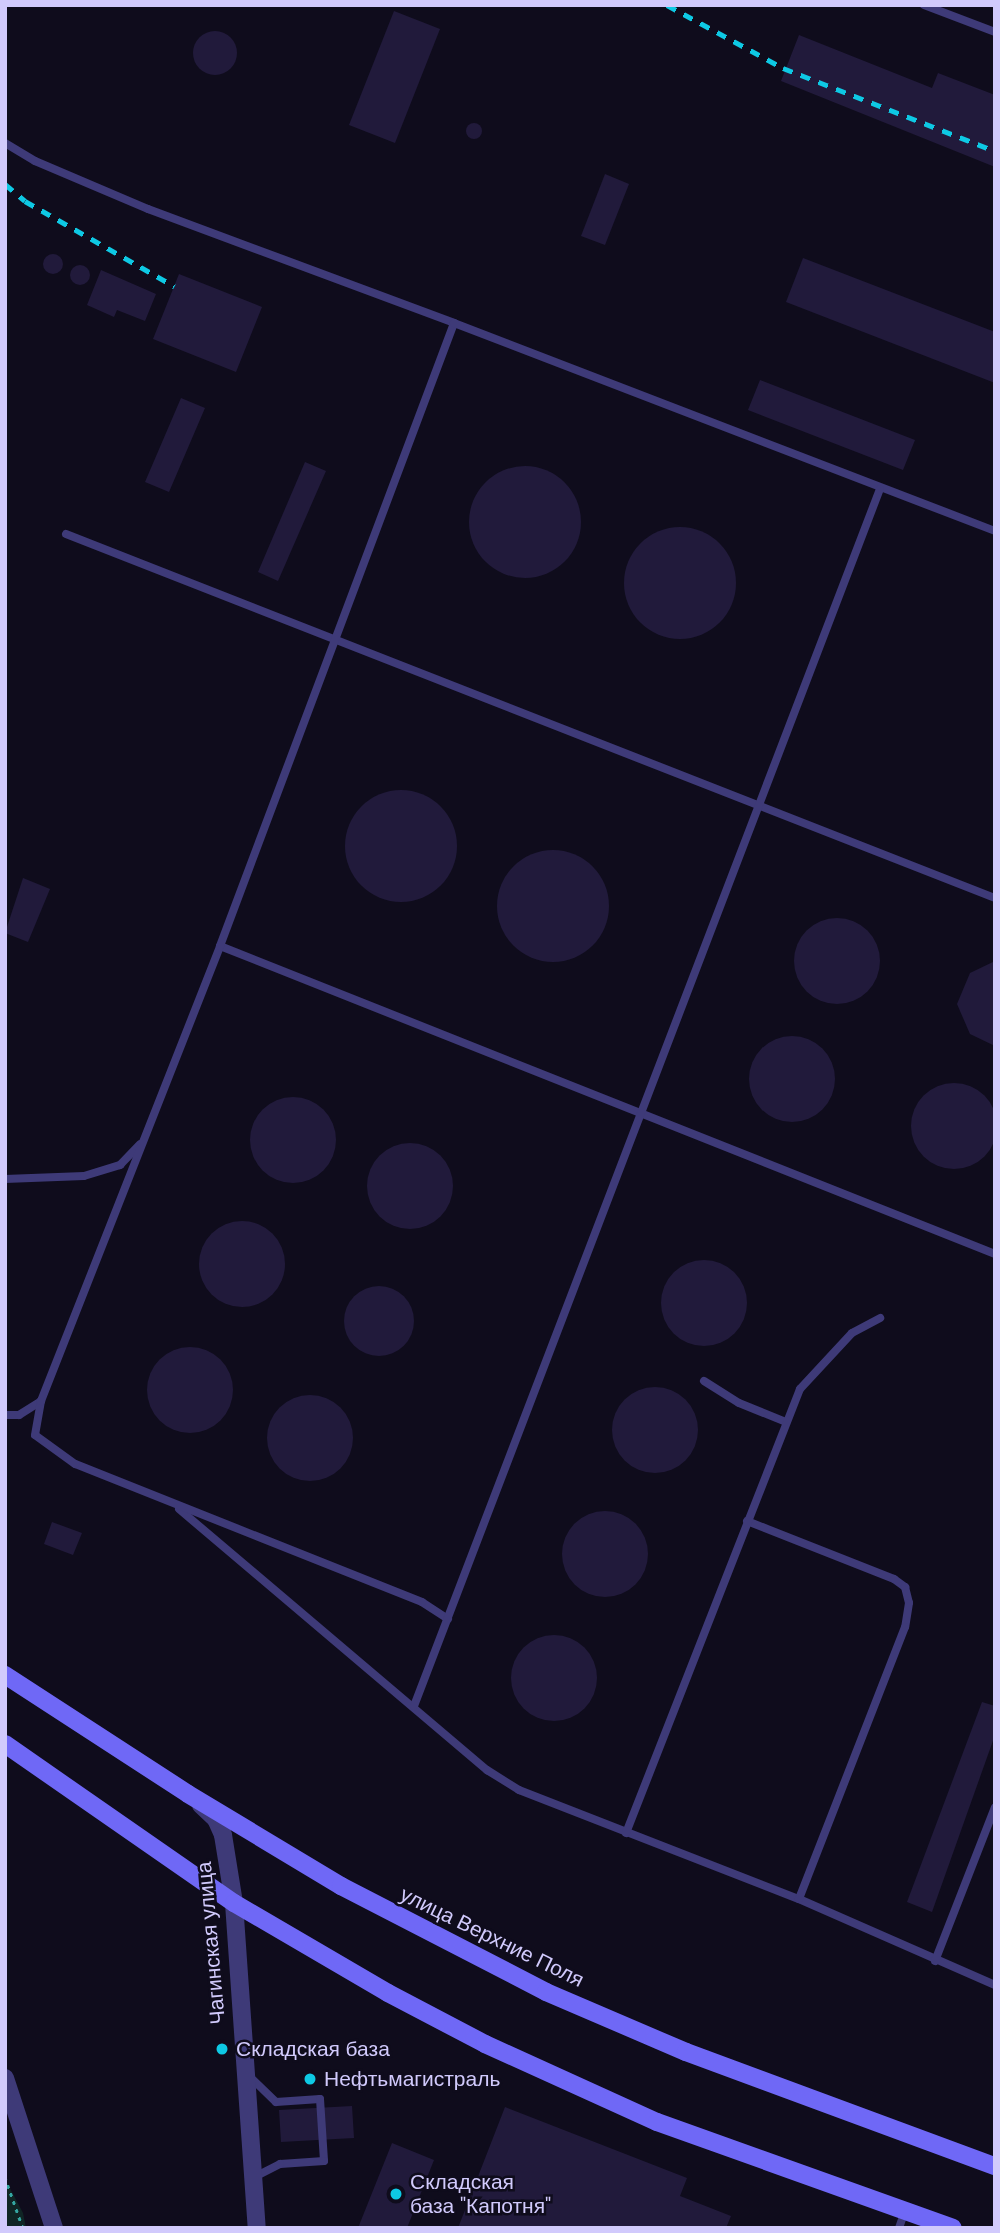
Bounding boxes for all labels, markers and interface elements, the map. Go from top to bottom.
street label: Чагинская улица [191,1861,231,2025]
street label: улица Верхние Поля [396,1882,588,1992]
place label: Складская база [236,2036,390,2062]
marker: Складская база [214,2041,230,2057]
place label: Нефтьмагистраль [324,2066,500,2092]
marker: Нефтьмагистраль [302,2071,318,2087]
place label: Складская база "Капотня" [410,2169,551,2219]
marker: Складская база "Капотня" [388,2186,404,2202]

